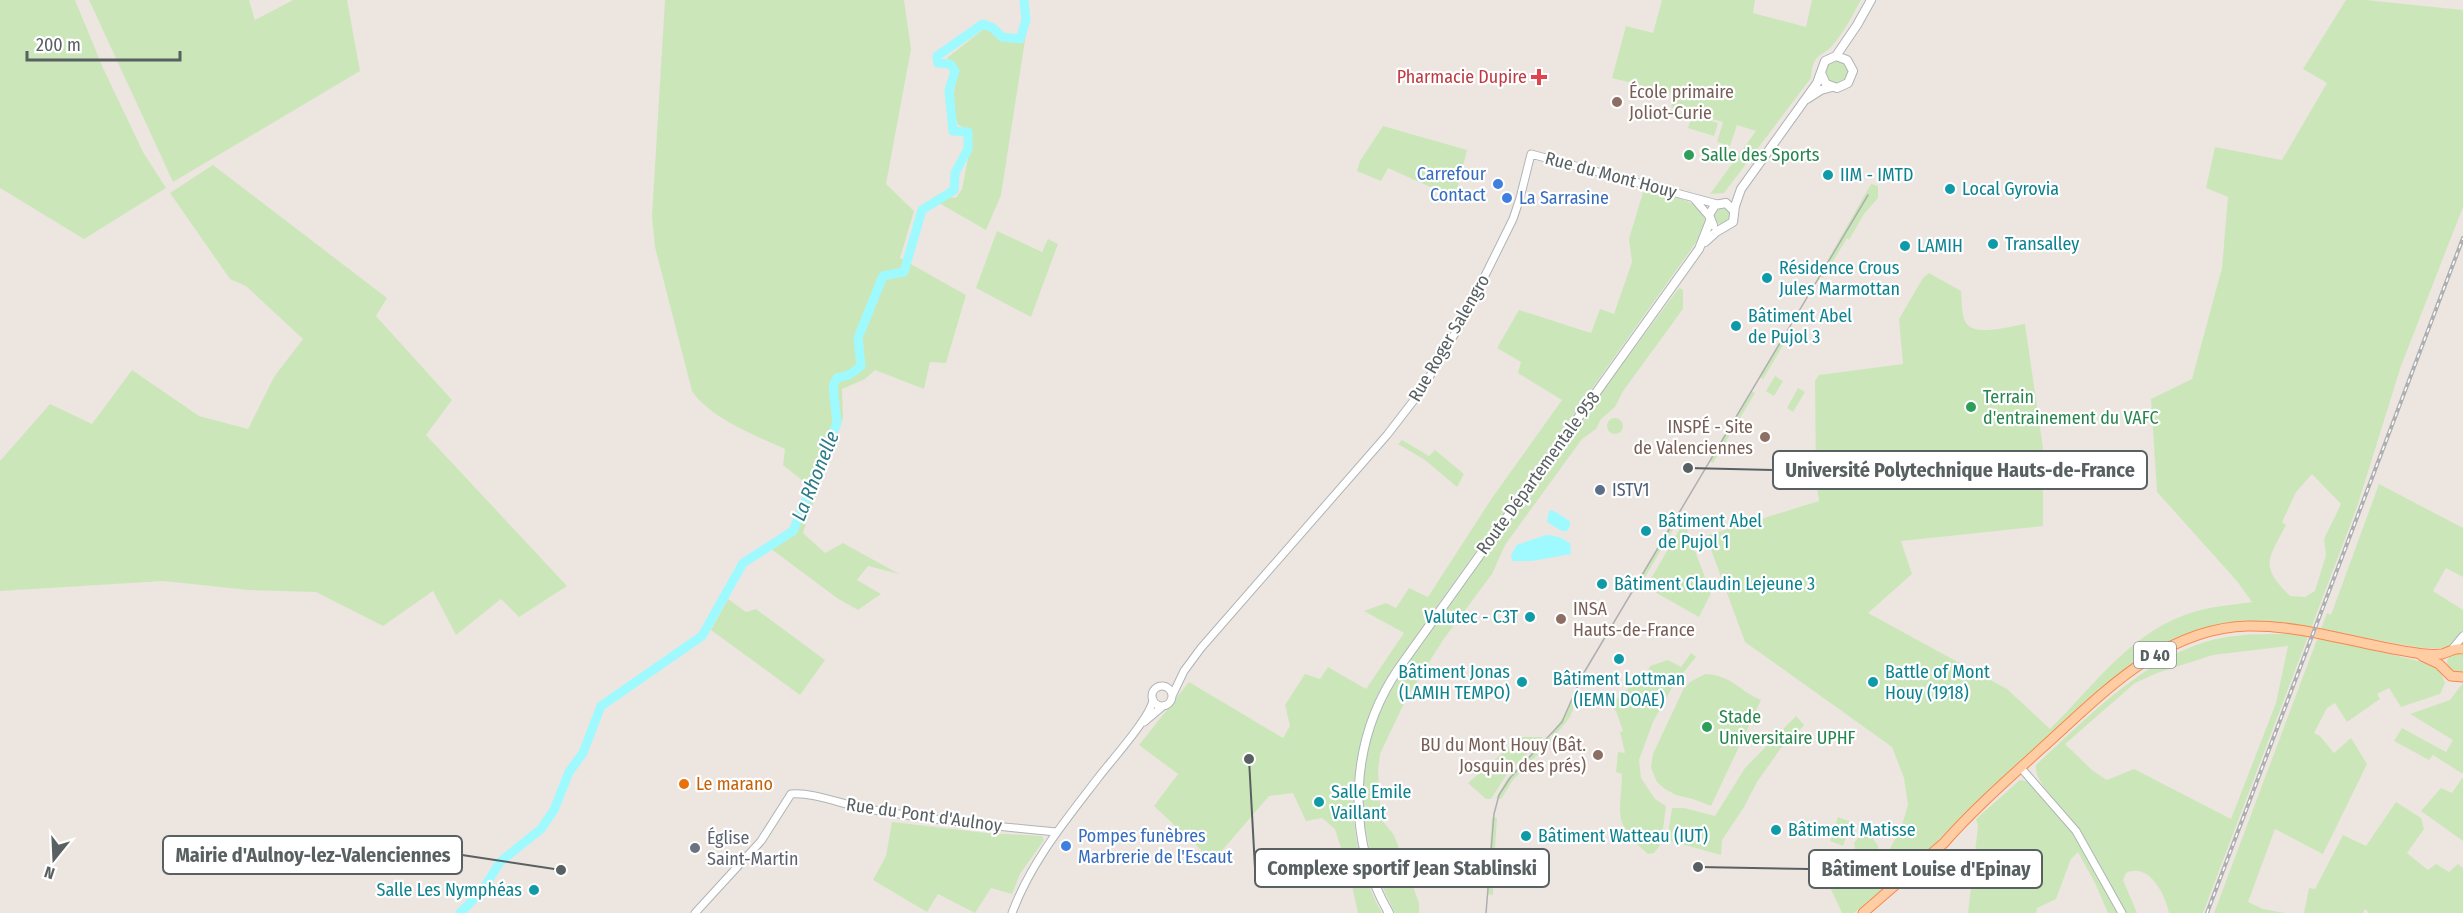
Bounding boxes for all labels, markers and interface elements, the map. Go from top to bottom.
scale bar [27,24,180,62]
text: 200 m [36,34,81,56]
place label: Pharmacie Dupire [1397,66,1527,88]
marker: Pharmacie Dupire [1532,70,1546,84]
place label: École primaire Joliot-Curie [1629,80,1734,124]
marker: École primaire Joliot-Curie [1610,95,1624,109]
place label: Salle des Sports [1701,144,1820,166]
street label: Rue du Mont Houy [1543,147,1679,203]
marker: Salle des Sports [1682,148,1696,162]
place label: Carrefour Contact [1417,163,1487,206]
place label: IIM - IMTD [1840,164,1913,186]
marker: IIM - IMTD [1821,168,1835,182]
marker: Carrefour Contact [1491,177,1505,191]
place label: Local Gyrovia [1962,178,2059,200]
marker: Local Gyrovia [1943,182,1957,196]
place label: La Sarrasine [1519,187,1609,209]
marker: La Sarrasine [1500,191,1514,205]
place label: Transalley [2005,233,2079,255]
place label: LAMIH [1917,235,1963,257]
marker: Transalley [1986,237,2000,251]
marker: LAMIH [1898,239,1912,253]
place label: Résidence Crous Jules Marmottan [1779,257,1900,300]
street label: Rue Roger Salengro [1404,270,1494,406]
marker: Résidence Crous Jules Marmottan [1760,271,1774,285]
place label: Bâtiment Abel de Pujol 3 [1748,305,1852,348]
marker: Bâtiment Abel de Pujol 3 [1729,319,1743,333]
place label: Terrain d'entrainement du VAFC [1983,386,2159,429]
street label: Route Départementale 958 [1472,387,1604,559]
marker: Terrain d'entrainement du VAFC [1964,400,1978,414]
place label: INSPÉ - Site de Valenciennes [1633,415,1753,459]
water label: La Rhonelle [786,427,844,524]
marker: INSPÉ - Site de Valenciennes [1758,430,1772,444]
callout: Université Polytechnique Hauts-de-France [1773,451,2147,489]
text: Université Polytechnique Hauts-de-France [1785,458,2135,482]
place label: ISTV1 [1612,479,1649,501]
marker: ISTV1 [1593,483,1607,497]
place label: Bâtiment Abel de Pujol 1 [1658,510,1762,553]
marker: Bâtiment Abel de Pujol 1 [1639,524,1653,538]
place label: Bâtiment Claudin Lejeune 3 [1614,573,1815,595]
marker: Bâtiment Claudin Lejeune 3 [1595,577,1609,591]
place label: INSA Hauts-de-France [1573,598,1695,641]
place label: Valutec - C3T [1424,606,1519,628]
marker: Valutec - C3T [1523,610,1537,624]
marker: INSA Hauts-de-France [1554,612,1568,626]
road number: D 40 [2134,642,2176,668]
marker: Bâtiment Lottman (IEMN DOAE) [1612,652,1626,666]
place label: Bâtiment Jonas (LAMIH TEMPO) [1398,661,1510,704]
place label: Battle of Mont Houy (1918) [1885,661,1990,704]
place label: Bâtiment Lottman (IEMN DOAE) [1553,668,1685,711]
marker: Bâtiment Jonas (LAMIH TEMPO) [1515,675,1529,689]
marker: Battle of Mont Houy (1918) [1866,675,1880,689]
place label: Stade Universitaire UPHF [1719,706,1856,749]
marker: Stade Universitaire UPHF [1700,720,1714,734]
place label: BU du Mont Houy (Bât. Josquin des prés) [1420,734,1586,777]
marker: BU du Mont Houy (Bât. Josquin des prés) [1591,748,1605,762]
place label: Le marano [696,773,773,795]
marker: Le marano [677,777,691,791]
place label: Salle Emile Vaillant [1331,781,1411,824]
street label: Rue du Pont d'Aulnoy [845,793,1003,837]
marker: Salle Emile Vaillant [1312,795,1326,809]
place label: Bâtiment Matisse [1788,819,1916,841]
marker: Bâtiment Matisse [1769,823,1783,837]
place label: Pompes funèbres Marbrerie de l'Escaut [1078,825,1233,868]
place label: Bâtiment Watteau (IUT) [1538,825,1708,847]
place label: Église Saint-Martin [707,826,798,870]
north arrow [24,829,84,889]
marker: Bâtiment Watteau (IUT) [1519,829,1533,843]
callout: Mairie d'Aulnoy-lez-Valenciennes [163,836,462,874]
marker: Pompes funèbres Marbrerie de l'Escaut [1059,839,1073,853]
marker: Église Saint-Martin [688,841,702,855]
text: Mairie d'Aulnoy-lez-Valenciennes [175,843,451,867]
callout: Complexe sportif Jean Stablinski [1255,849,1549,887]
callout: Bâtiment Louise d'Epinay [1809,850,2042,888]
text: Complexe sportif Jean Stablinski [1267,856,1537,880]
text: Bâtiment Louise d'Epinay [1822,857,2031,881]
text: N [42,862,57,883]
place label: Salle Les Nymphéas [377,879,522,901]
marker: Salle Les Nymphéas [527,883,541,897]

